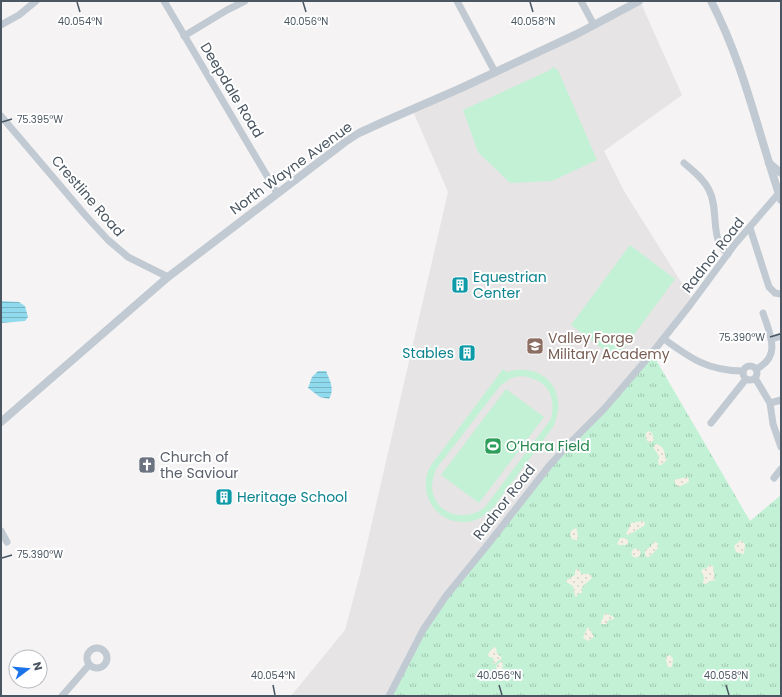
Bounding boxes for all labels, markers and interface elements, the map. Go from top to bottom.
text: 40.054°N [58,14,102,29]
text: 40.056°N [284,14,328,29]
text: 40.058°N [511,14,555,29]
street label: Deepdale Road [196,39,268,141]
text: 75.395°W [17,112,63,127]
street label: North Wayne Avenue [226,117,357,219]
street label: Crestline Road [47,151,129,241]
street label: Radnor Road [677,213,749,297]
place label: Equestrian Center [473,267,547,303]
building icon: Equestrian Center [450,275,470,295]
place label: Valley Forge Military Academy [548,328,670,364]
text: 75.390°W [719,330,765,345]
school or university icon: Valley Forge Military Academy [525,336,545,356]
place label: Stables [402,343,454,363]
building icon: Stables [457,343,477,363]
sports icon: O’Hara Field [483,436,503,456]
place label: O’Hara Field [506,436,590,456]
place label: Church of the Saviour [160,447,239,483]
church icon: Church of the Saviour [137,455,157,475]
street label: Radnor Road [468,460,540,544]
building icon: Heritage School [214,487,234,507]
place label: Heritage School [237,487,348,507]
text: 75.390°W [17,547,63,562]
north arrow [8,649,48,689]
text: N [29,660,46,672]
text: 40.054°N [251,668,295,683]
text: 40.056°N [477,668,521,683]
text: 40.058°N [704,668,748,683]

